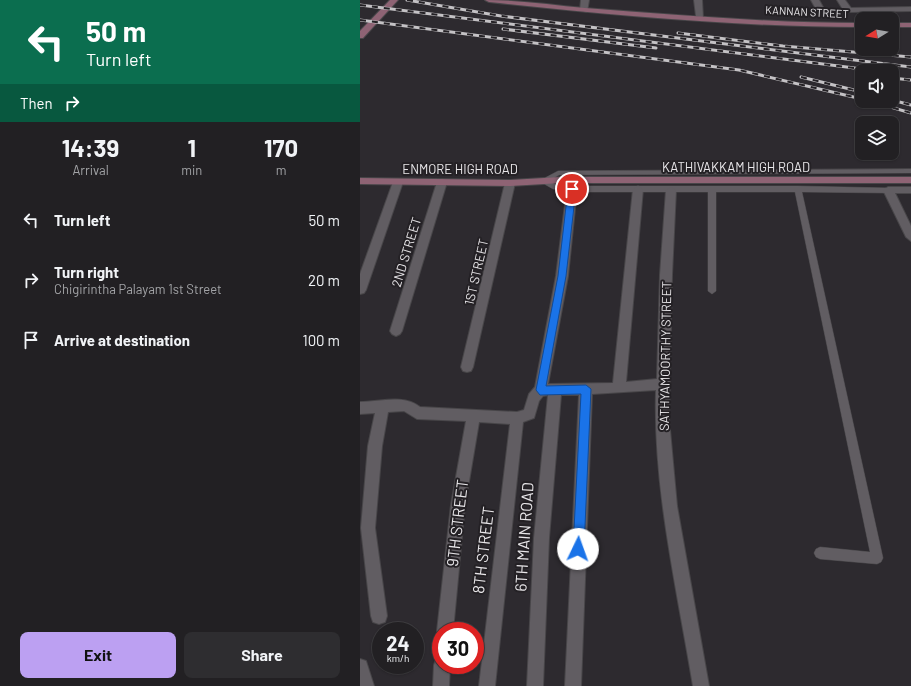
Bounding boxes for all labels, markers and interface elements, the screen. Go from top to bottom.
street label: KANNAN STREET [765,3,849,20]
north arrow [855,12,899,56]
map controls [855,12,899,160]
text: 50 m [86,14,146,48]
icon: left [20,16,72,68]
text: Turn left [86,48,152,70]
button: sound [855,64,899,108]
icon: right [61,92,83,114]
text: Then [20,94,53,112]
button: layers [855,116,899,160]
text: 14:39 [62,133,119,162]
text: 1 [187,133,196,162]
text: 170 [264,133,298,162]
street label: KATHIVAKKAM HIGH ROAD [662,159,810,175]
street label: ENMORE HIGH ROAD [402,161,518,177]
text: Arrival [72,162,109,178]
text: min [181,162,202,178]
text: m [276,162,286,178]
pin [555,172,589,206]
icon: arrive [561,178,583,200]
icon: left [20,209,42,231]
text: Turn left [54,211,110,229]
text: 50 m [308,211,340,229]
street label: 2ND STREET [388,215,424,289]
street label: 1ST STREET [461,237,491,307]
text: Turn right [54,263,119,281]
icon: right [20,269,42,291]
text: 20 m [308,271,340,289]
text: Chigirintha Palayam 1st Street [54,281,222,297]
street label: SATHYAMOORTHY STREET [656,281,674,431]
icon: arrive [20,329,42,351]
text: Arrive at destination [54,331,190,349]
text: 100 m [302,331,340,349]
street label: 9TH STREET [442,478,471,568]
street label: 6TH MAIN ROAD [510,482,537,592]
street label: 8TH STREET [468,505,497,595]
position arrow [557,528,599,570]
speed limit sign: 30 [432,622,484,674]
text: 24 [386,631,410,655]
button: Exit [20,632,176,678]
button: Share [184,632,340,678]
text: km/h [387,652,409,664]

